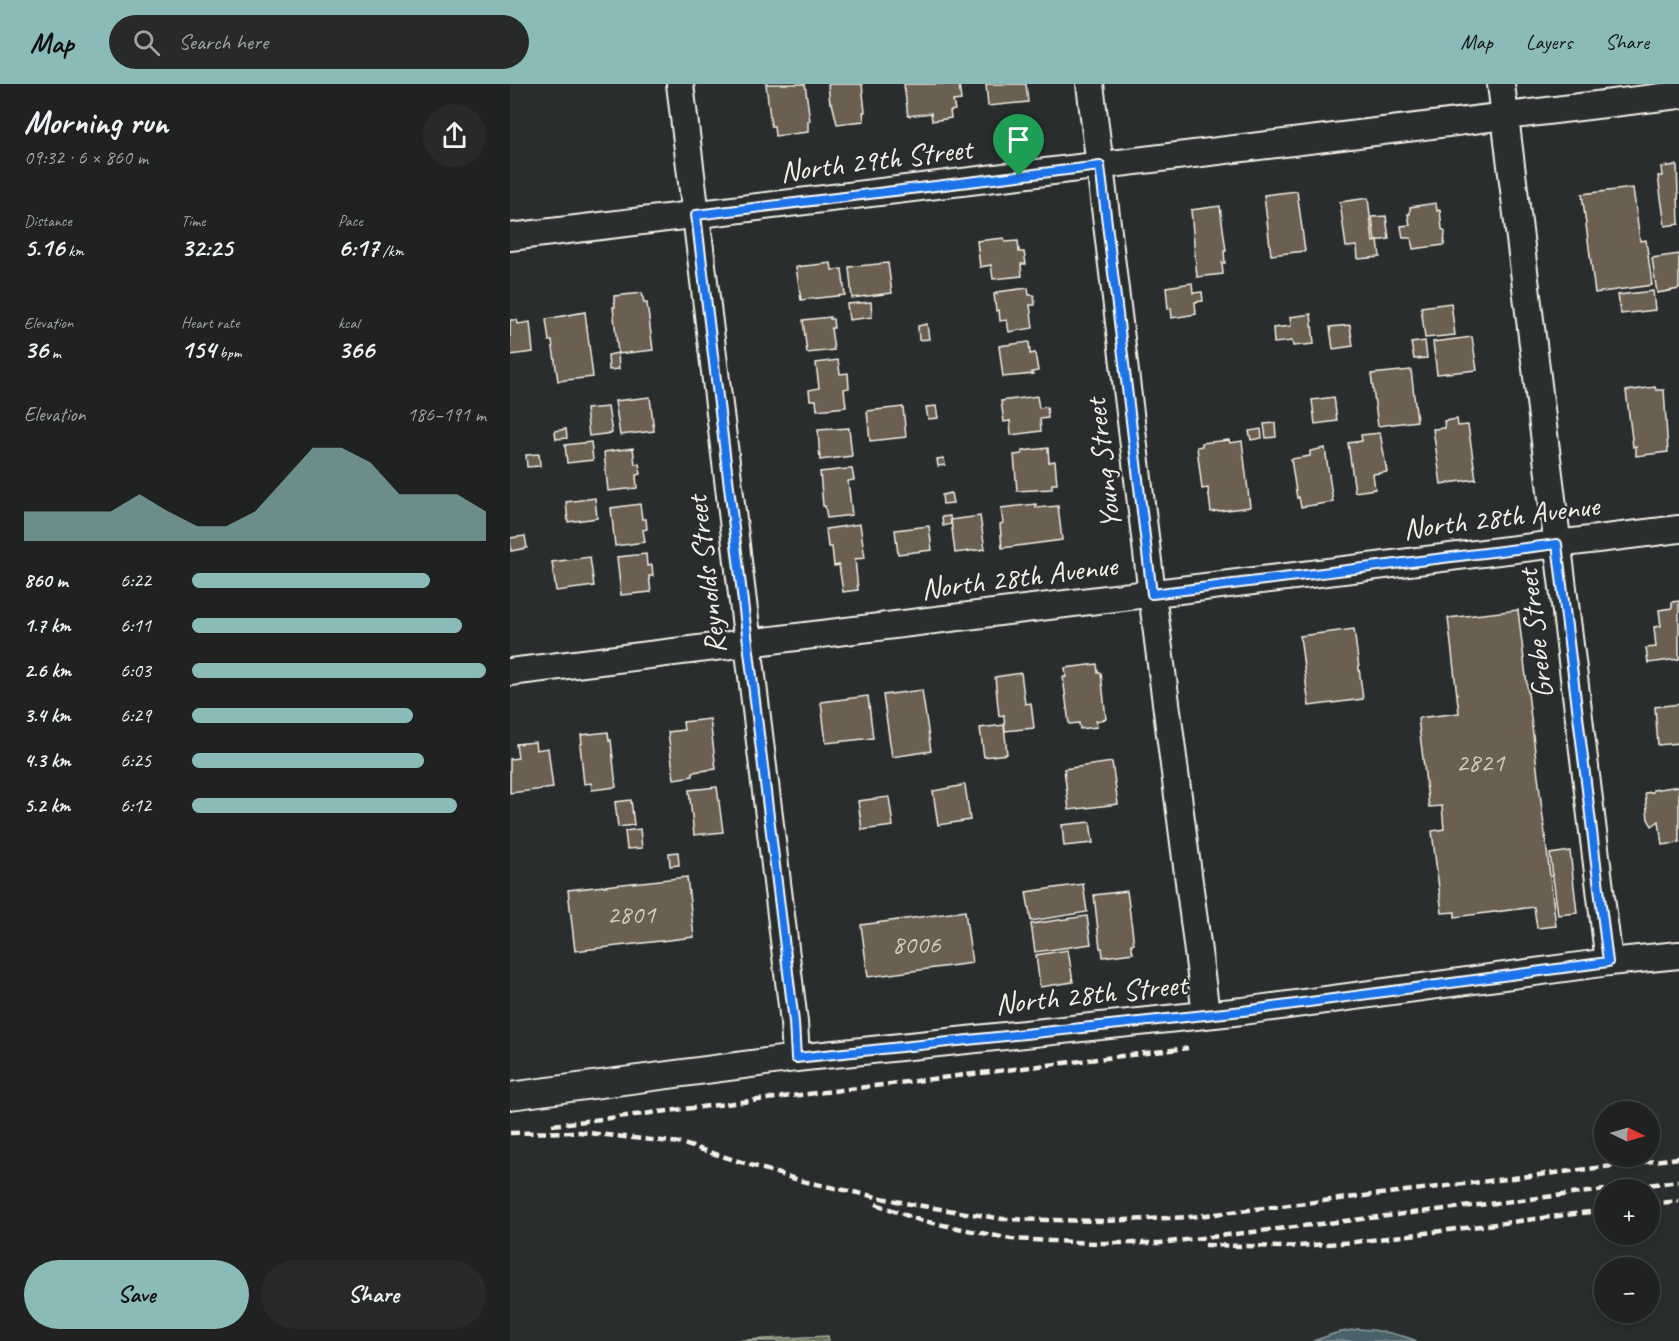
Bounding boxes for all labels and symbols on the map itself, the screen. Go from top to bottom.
pin [993,114,1044,176]
street label: North 29th Street [778,129,977,191]
street label: Young Street [1076,394,1130,531]
street label: North 28th Avenue [1401,486,1603,548]
street label: Reynolds Street [677,491,735,656]
street label: North 28th Avenue [919,546,1121,608]
street label: Grebe Street [1508,564,1562,701]
house number: 2821 [1456,745,1506,779]
house number: 2801 [607,897,657,931]
house number: 8006 [892,927,941,961]
street label: North 28th Street [993,965,1192,1023]
north arrow [1594,1101,1660,1167]

